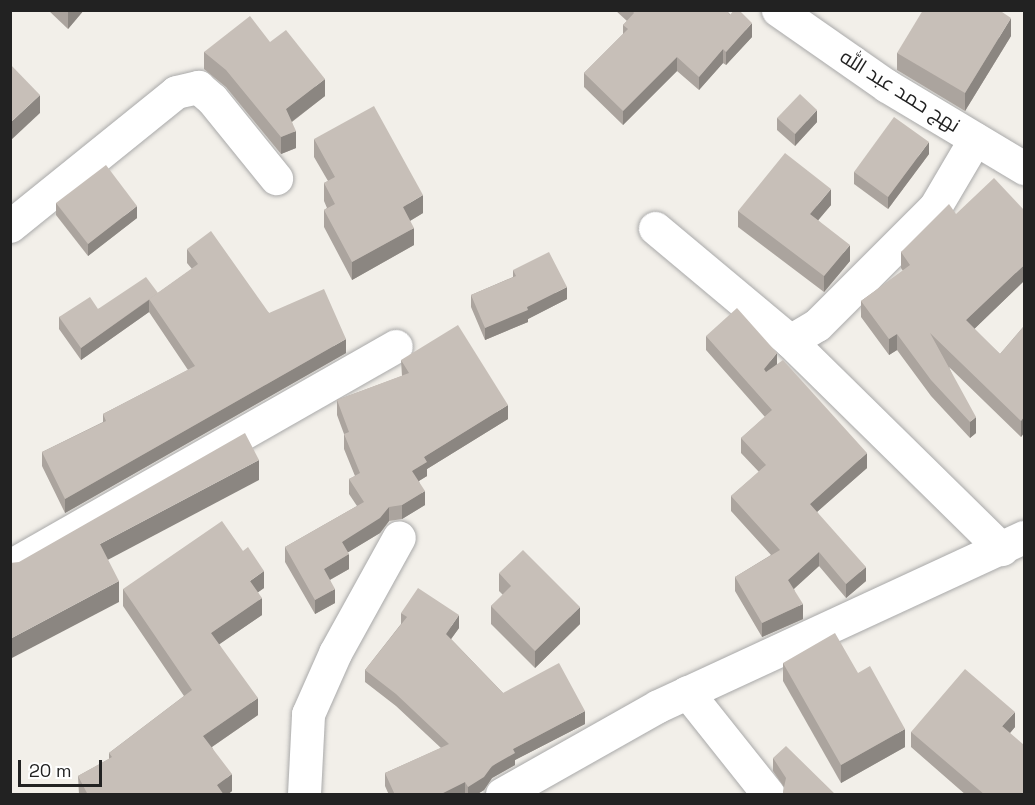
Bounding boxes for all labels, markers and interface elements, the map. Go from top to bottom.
street label: نهج حمد عبد الله [836,45,964,137]
scale bar [21,748,105,786]
text: 20 m [29,759,72,782]

